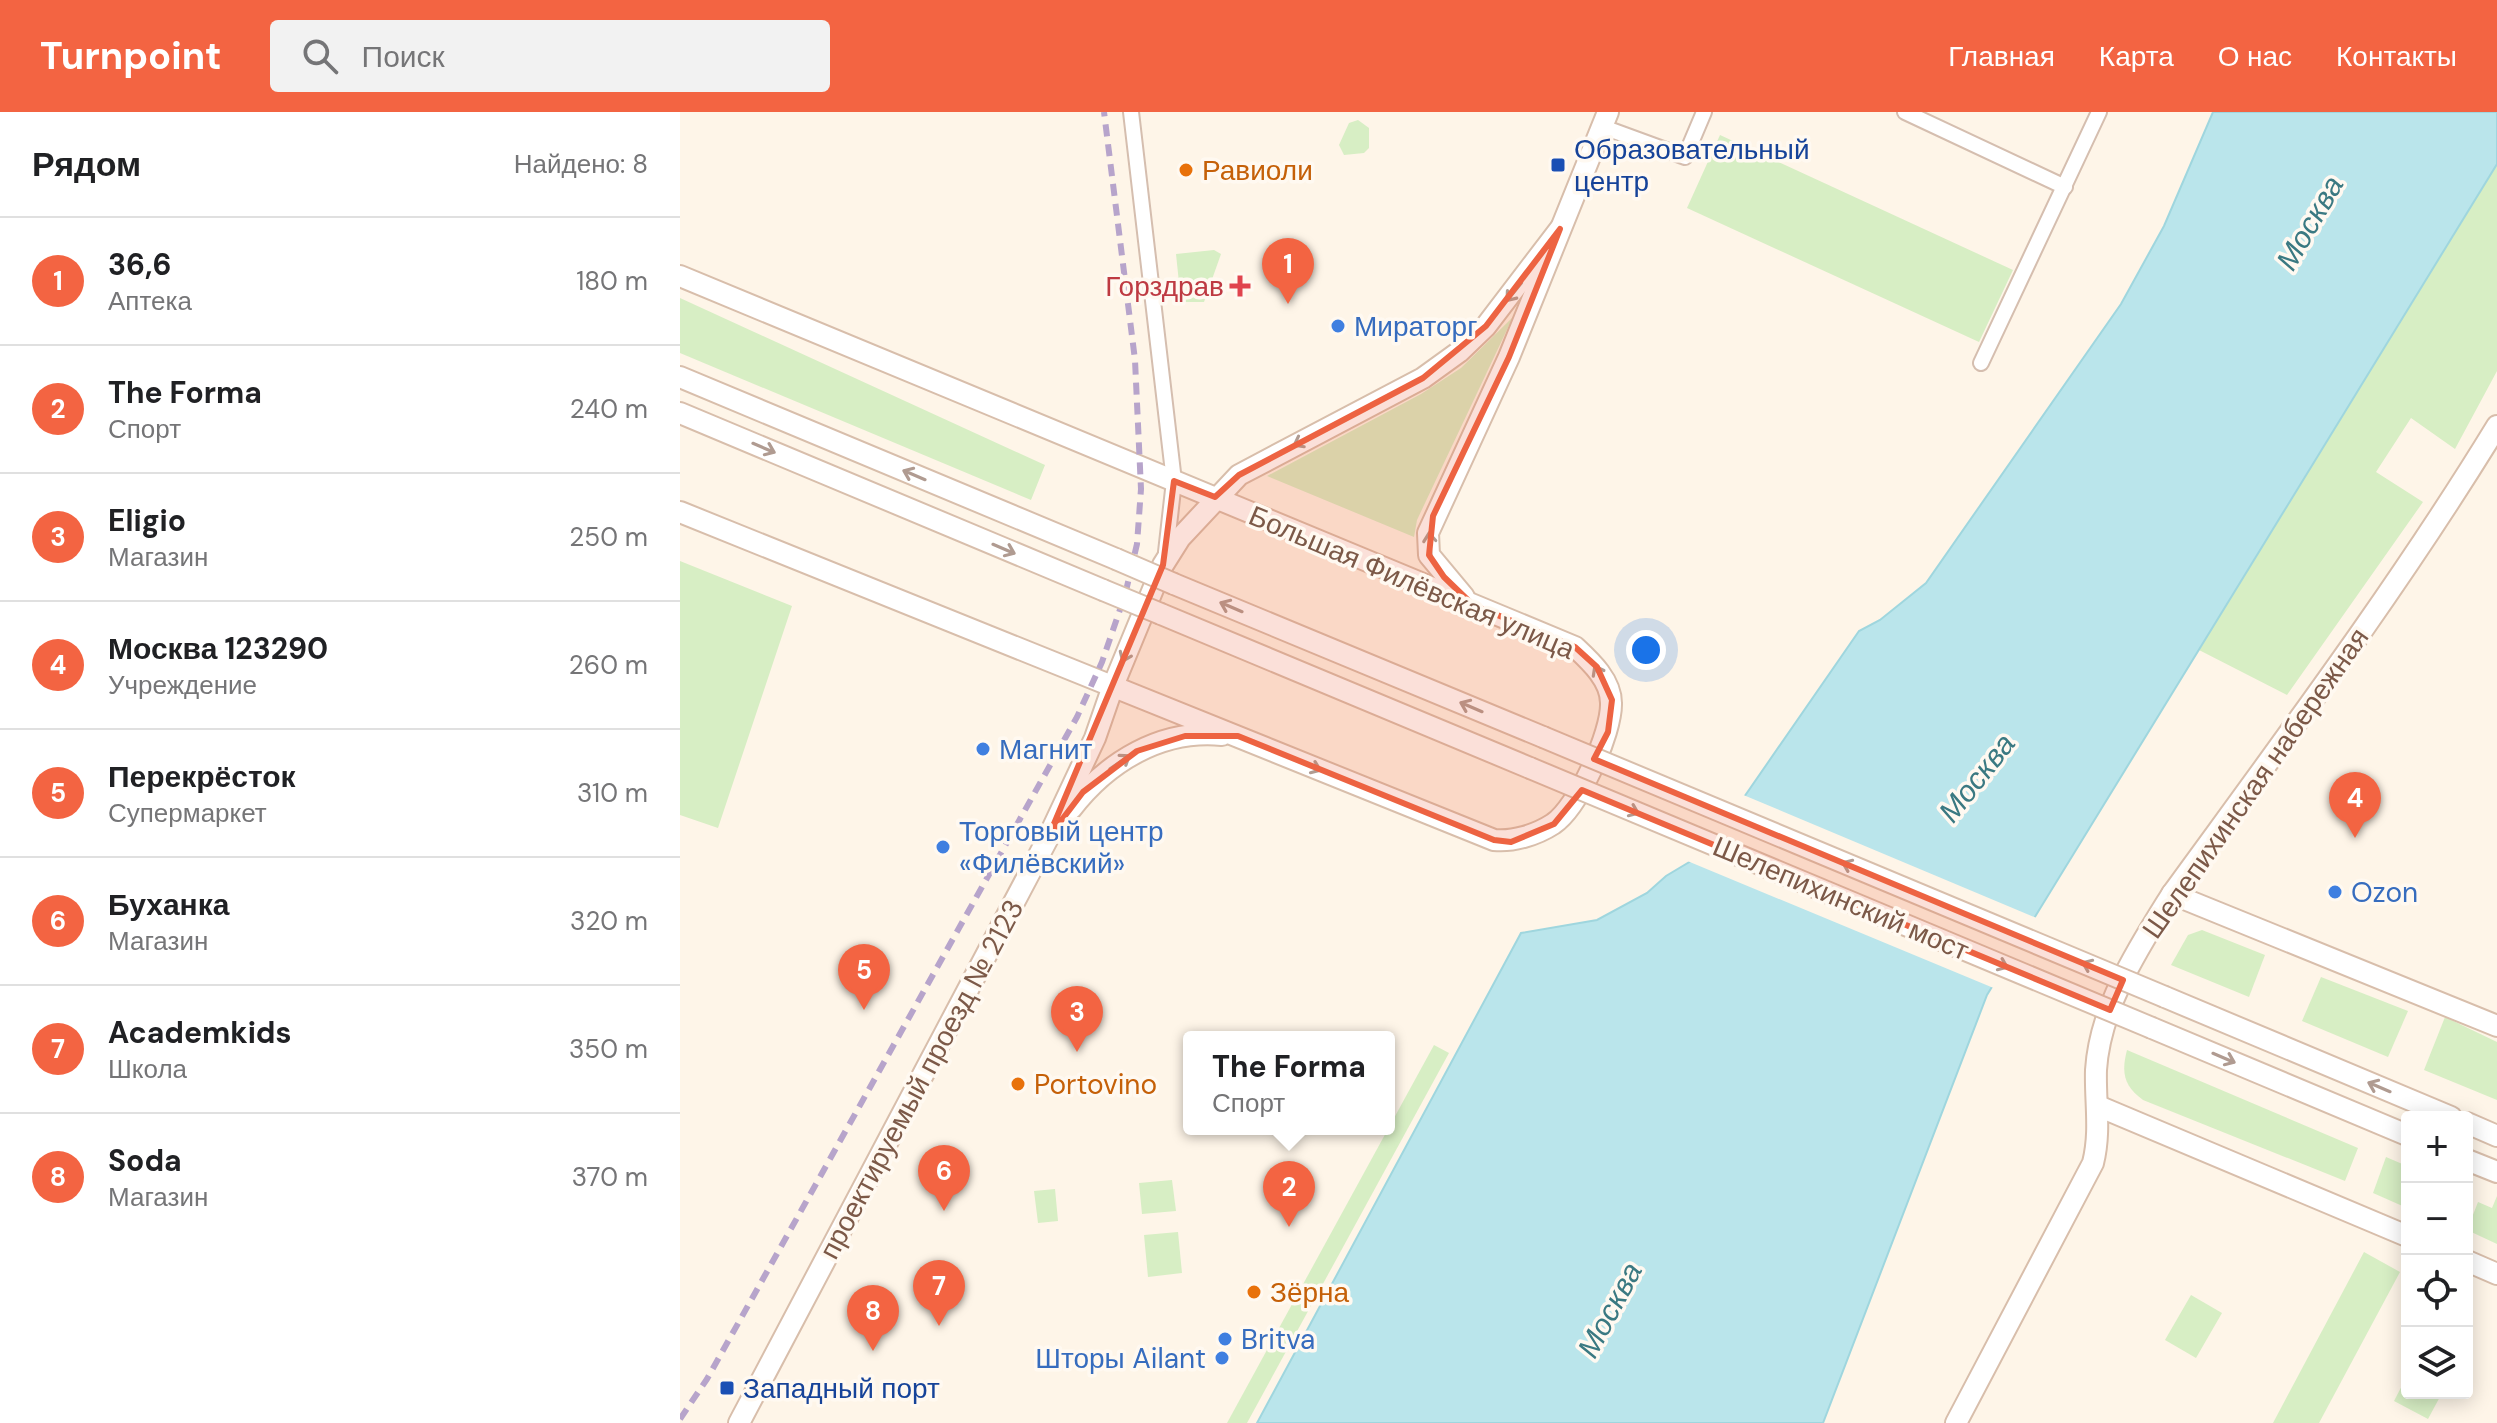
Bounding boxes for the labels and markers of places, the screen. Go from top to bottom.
place label: Образовательный центр [1574,131,1810,200]
place label: Равиоли [1202,152,1313,189]
marker: Образовательный центр [1549,156,1567,174]
marker: Равиоли [1177,161,1195,179]
pin: 1 [1262,238,1314,304]
place label: Горздрав [1105,268,1224,305]
marker: Горздрав [1231,277,1249,295]
place label: Мираторг [1354,308,1477,345]
marker: Мираторг [1329,317,1347,335]
place label: Магнит [999,731,1093,768]
marker: Магнит [974,740,992,758]
pin: 4 [2329,772,2381,838]
place label: Торговый центр «Филёвский» [959,813,1163,882]
marker: Торговый центр «Филёвский» [934,838,952,856]
place label: Ozon [2351,874,2418,911]
marker: Ozon [2326,883,2344,901]
pin: 5 [838,944,890,1010]
pin: 3 [1051,986,1103,1052]
place label: Portovino [1034,1066,1157,1103]
marker: Portovino [1009,1075,1027,1093]
pin: 6 [918,1145,970,1211]
pin: 2 [1263,1161,1315,1227]
pin: 7 [913,1260,965,1326]
place label: Зёрна [1270,1274,1350,1311]
marker: Зёрна [1245,1283,1263,1301]
pin: 8 [847,1285,899,1351]
place label: Britva [1241,1321,1315,1358]
marker: Britva [1216,1330,1234,1348]
place label: Шторы Ailant [1035,1340,1206,1377]
marker: Шторы Ailant [1213,1349,1231,1367]
place label: Западный порт [743,1370,940,1407]
marker: Западный порт [718,1379,736,1397]

